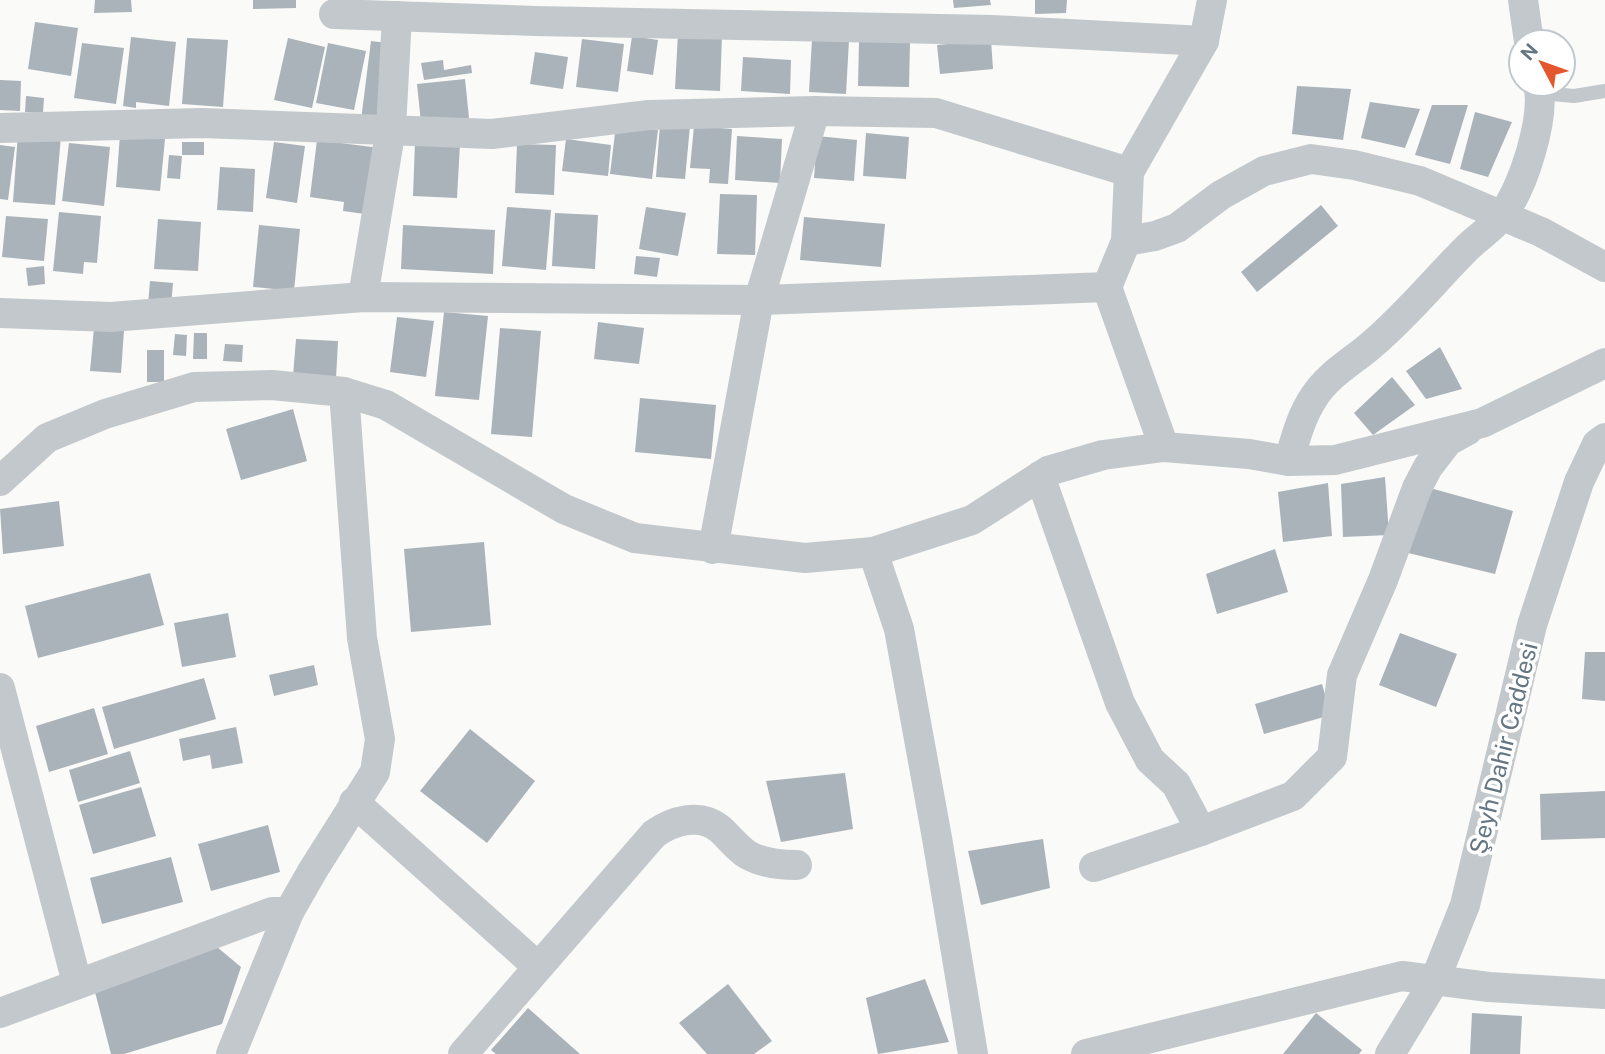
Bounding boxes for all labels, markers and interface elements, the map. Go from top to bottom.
north arrow [1507,28,1577,98]
text: N [1516,39,1542,65]
street label: Şeyh Dahir Caddesi [1463,639,1543,857]

